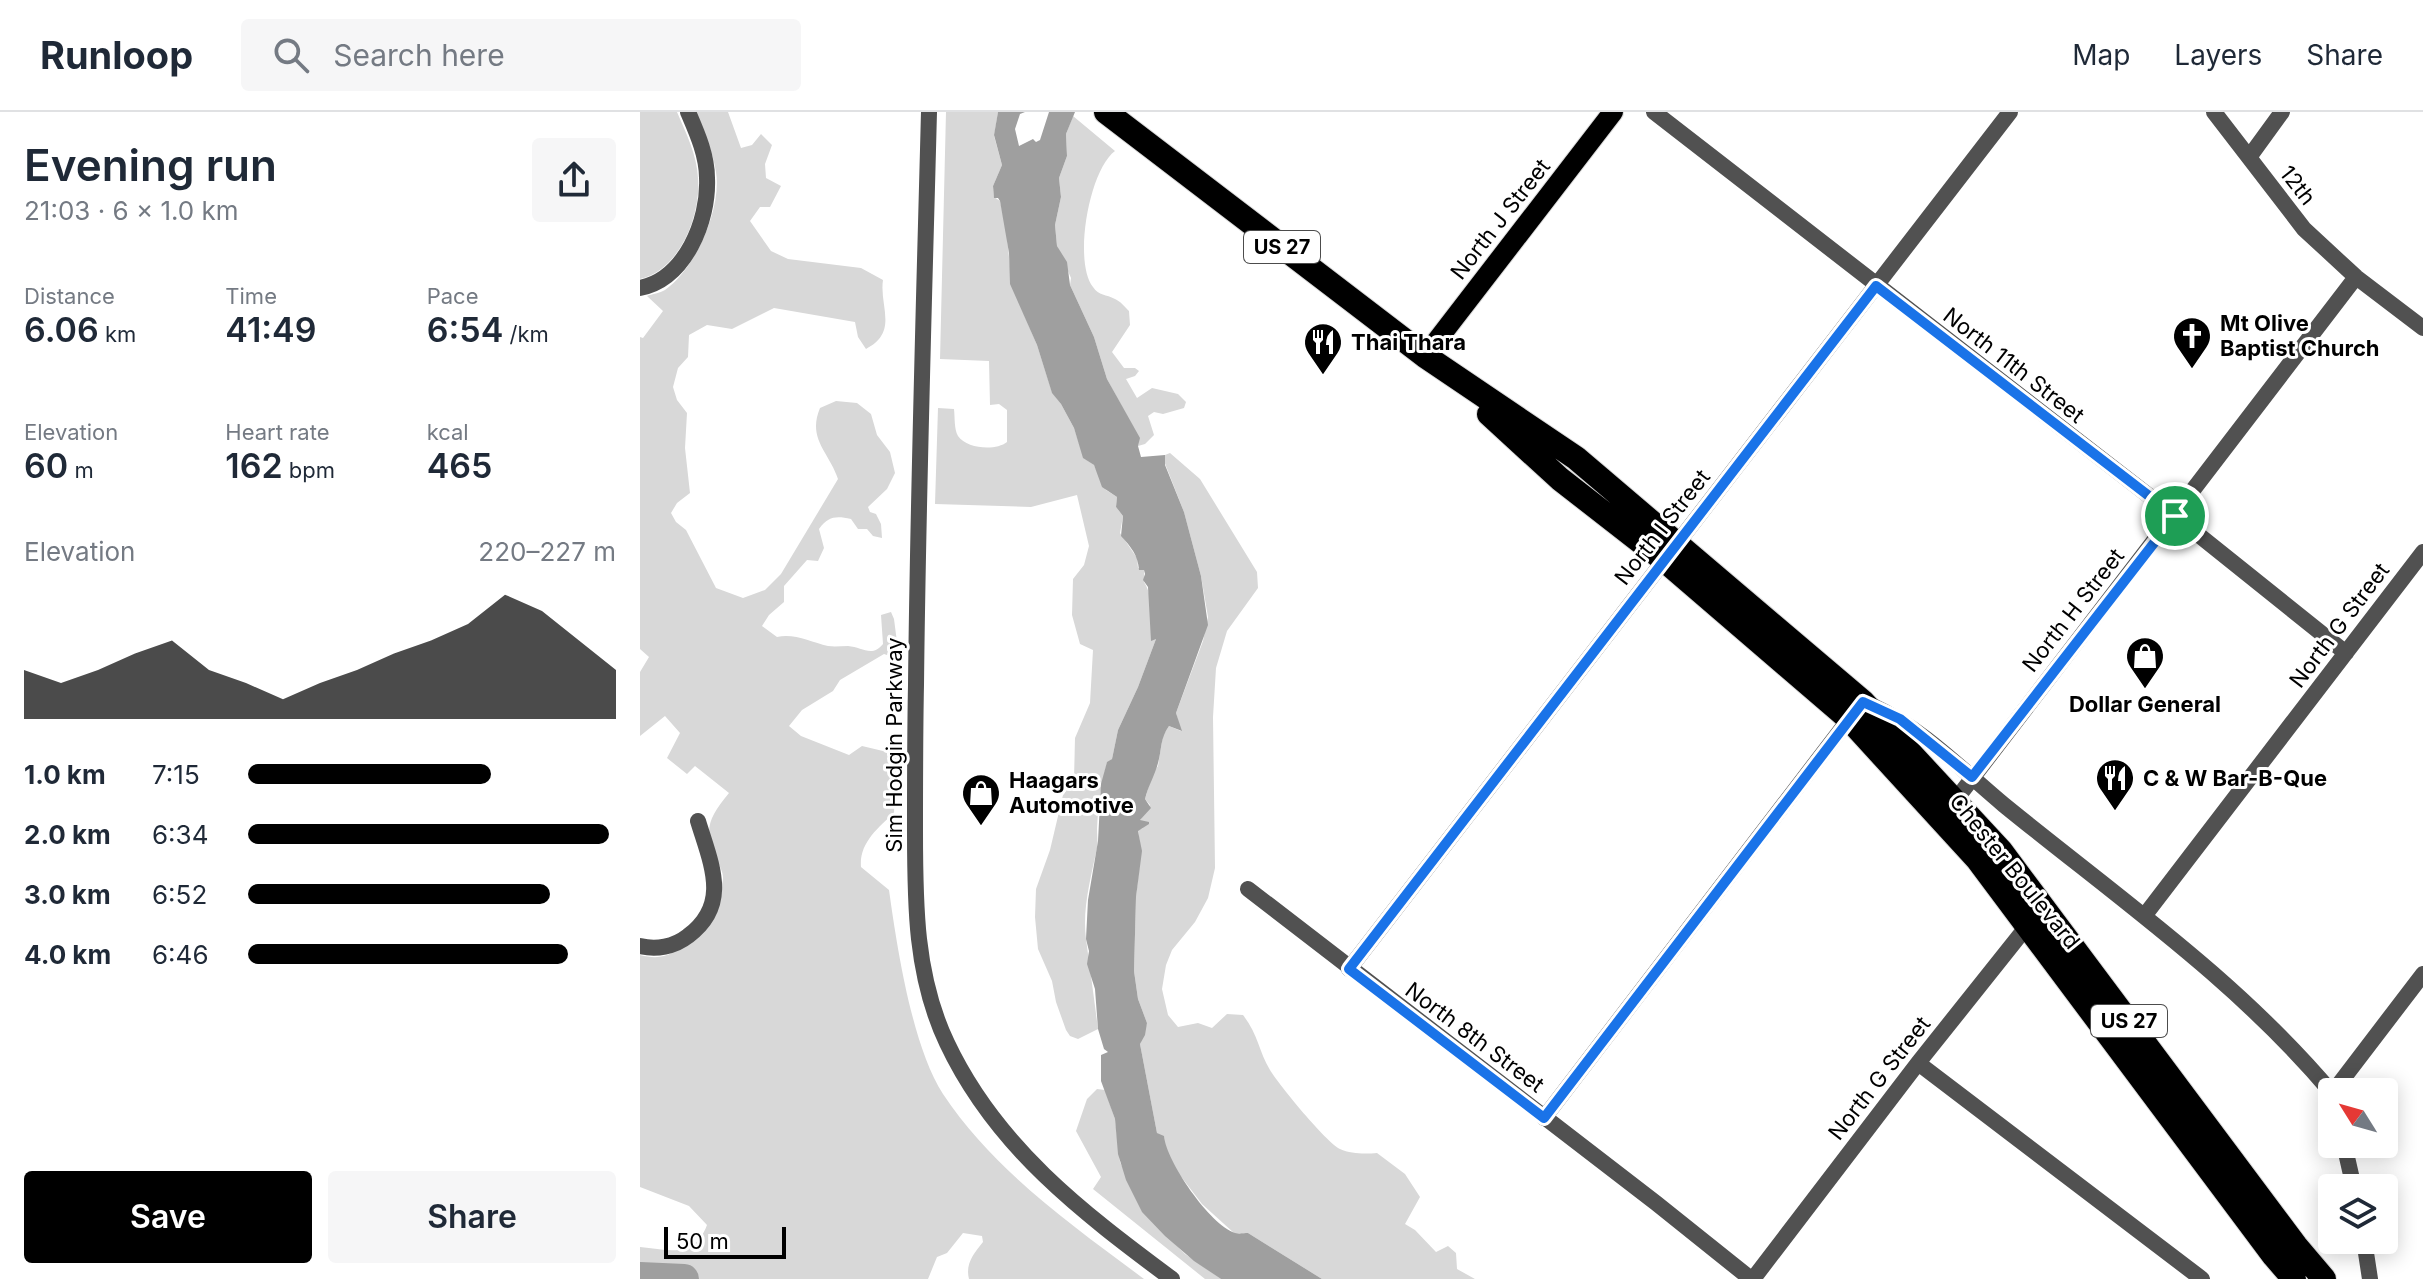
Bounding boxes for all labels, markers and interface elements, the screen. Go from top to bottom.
search box [241,19,801,91]
text: Runloop [40,32,193,78]
icon: search [269,33,313,77]
text: Search here [333,37,505,73]
text: Map [2072,38,2130,72]
text: Layers [2174,38,2262,72]
text: Share [2306,38,2383,72]
text: Evening run [24,138,277,192]
button: share [532,138,616,222]
street label: North J Street [1445,154,1555,284]
street label: 12th [2275,160,2321,210]
text: 21:03 · 6 × 1.0 km [24,195,239,226]
road number: US 27 [1244,231,1320,263]
text: Distance [24,283,115,309]
text: Time [225,283,277,309]
text: Pace [427,283,478,309]
street label: North 11th Street [1938,302,2090,428]
text: 6.06 [24,309,99,350]
text: 41:49 [225,309,317,350]
text: 6:54 [427,309,503,350]
place label: Mt Olive Baptist Church [2220,310,2380,361]
church icon: Mt Olive Baptist Church [2171,315,2213,370]
text: km [99,321,136,347]
text: /km [503,321,549,347]
restaurant icon: Thai Thara [1302,321,1344,376]
place label: Thai Thara [1351,329,1466,355]
text: Elevation [24,419,118,445]
text: Heart rate [225,419,330,445]
text: kcal [427,419,469,445]
text: 60 [24,445,68,486]
text: 162 [225,445,283,486]
text: 465 [427,445,492,486]
text: m [68,457,94,483]
text: bpm [283,457,335,483]
street label: North I Street [1609,464,1715,590]
pin [2141,482,2209,550]
icon: arrive [2153,494,2197,538]
text: Elevation [24,536,135,567]
text: 220–227 m [478,536,616,567]
street label: North H Street [2017,543,2129,677]
street label: North G Street [2284,557,2394,693]
shop icon: Dollar General [2124,635,2166,690]
street label: Sim Hodgin Parkway [881,637,907,853]
place label: Dollar General [2069,691,2221,717]
restaurant icon: C & W Bar-B-Que [2094,757,2136,812]
text: 1.0 km [24,759,106,790]
text: 7:15 [152,759,200,790]
place label: C & W Bar-B-Que [2143,765,2327,791]
place label: Haagars Automotive [1009,767,1134,818]
shop icon: Haagars Automotive [960,772,1002,827]
street label: Chester Boulevard [1944,788,2086,954]
text: 2.0 km [24,819,111,850]
text: 6:34 [152,819,208,850]
text: 3.0 km [24,879,111,910]
text: 6:52 [152,879,207,910]
text: 4.0 km [24,939,111,970]
text: 6:46 [152,939,209,970]
street label: North 8th Street [1401,976,1549,1098]
road number: US 27 [2091,1005,2167,1037]
street label: North G Street [1823,1011,1935,1145]
north arrow [2318,1078,2398,1158]
map controls [2318,1078,2398,1254]
button: Save [24,1171,312,1263]
button: Share [328,1171,616,1263]
button: layers [2318,1174,2398,1254]
scale bar [664,1223,786,1259]
text: 50 m [676,1228,729,1254]

